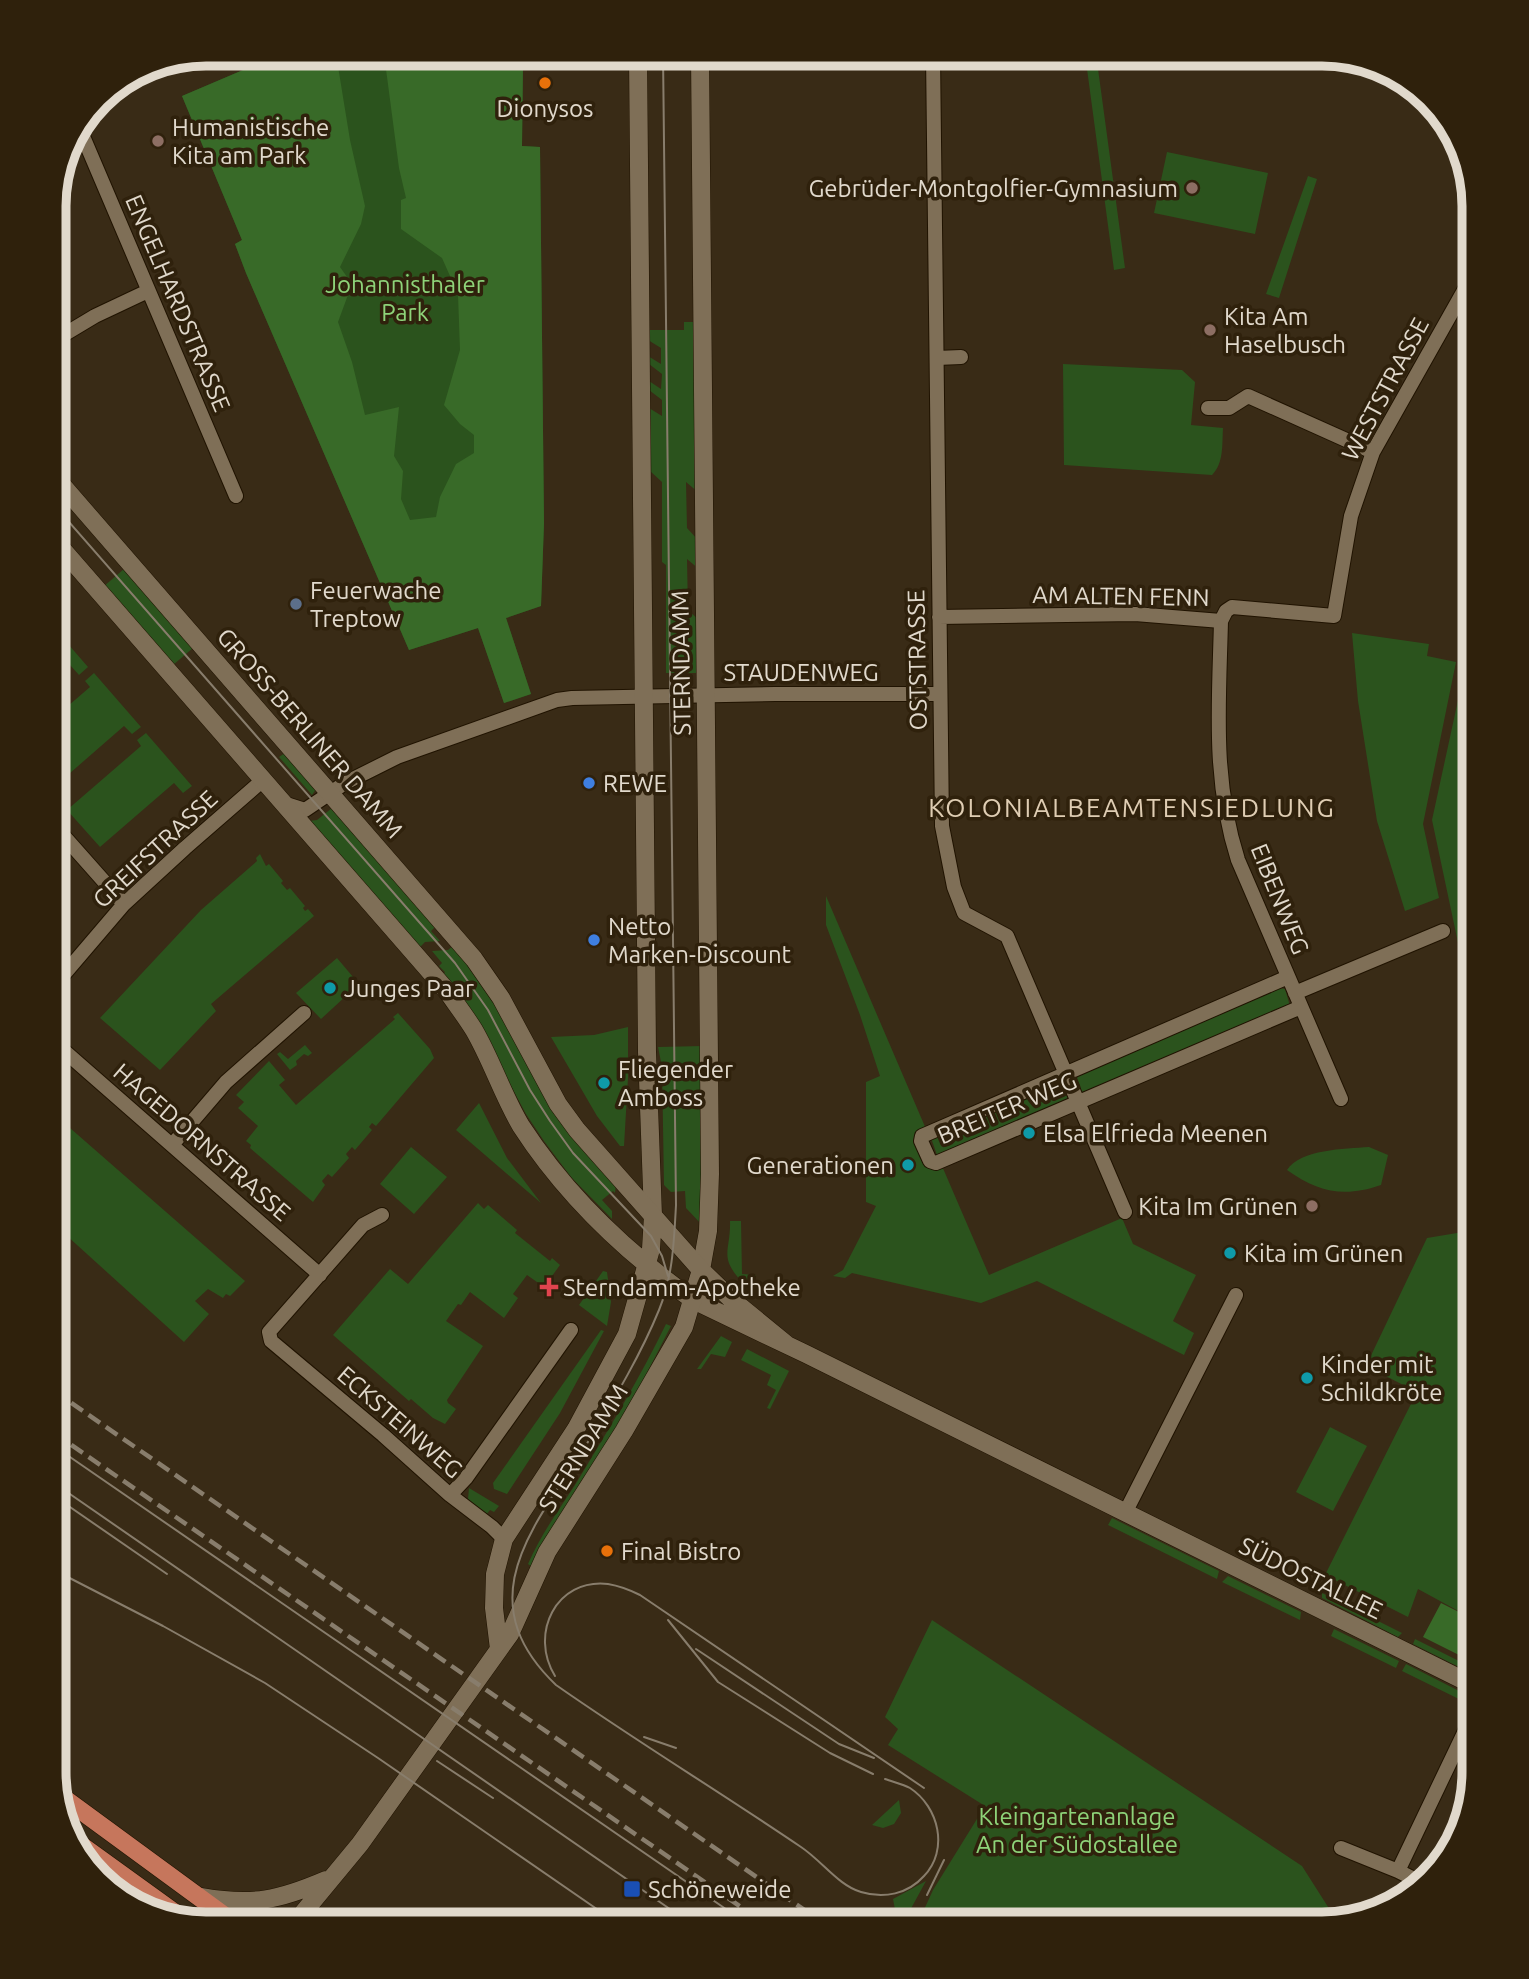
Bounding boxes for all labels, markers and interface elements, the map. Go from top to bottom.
marker: Dionysos [537,75,553,91]
place label: Dionysos [497,95,593,122]
place label: Humanistische Kita am Park [172,114,329,169]
marker: Humanistische Kita am Park [150,133,166,149]
place label: Gebrüder-Montgolfier-Gymnasium [808,175,1178,202]
marker: Gebrüder-Montgolfier-Gymnasium [1184,180,1200,196]
street label: ENGELHARDSTRASSE [120,191,236,415]
park label: Johannisthaler Park [325,271,485,326]
place label: Kita Am Haselbusch [1224,303,1346,358]
street label: WESTSTRASSE [1336,313,1434,465]
marker: Kita Am Haselbusch [1202,322,1218,338]
place label: Feuerwache Treptow [310,577,441,632]
street label: AM ALTEN FENN [1032,581,1210,611]
street label: OSTSTRASSE [902,589,932,731]
street label: STERNDAMM [666,590,696,736]
marker: Feuerwache Treptow [288,596,304,612]
street label: GROSS-BERLINER DAMM [212,623,408,843]
street label: STAUDENWEG [723,659,879,686]
place label: REWE [603,770,667,797]
marker: REWE [581,775,597,791]
street label: GREIFSTRASSE [88,785,222,913]
district label: KOLONIALBEAMTENSIEDLUNG [928,793,1336,822]
street label: EIBENWEG [1246,840,1314,958]
place label: Netto Marken-Discount [608,913,792,968]
marker: Netto Marken-Discount [586,932,602,948]
place label: Junges Paar [344,975,474,1002]
marker: Junges Paar [322,980,338,996]
place label: Fliegender Amboss [618,1056,733,1111]
street label: HAGEDORNSTRASSE [108,1058,296,1226]
street label: BREITER WEG [933,1067,1081,1149]
marker: Fliegender Amboss [596,1075,612,1091]
place label: Elsa Elfrieda Meenen [1043,1120,1268,1147]
marker: Elsa Elfrieda Meenen [1021,1125,1037,1141]
place label: Generationen [747,1152,894,1179]
marker: Generationen [900,1157,916,1173]
place label: Kita Im Grünen [1138,1193,1298,1220]
marker: Kita Im Grünen [1304,1198,1320,1214]
place label: Kita im Grünen [1244,1240,1404,1267]
marker: Kita im Grünen [1222,1245,1238,1261]
place label: Sterndamm-Apotheke [563,1274,801,1301]
marker: Sterndamm-Apotheke [541,1279,557,1295]
place label: Kinder mit Schildkröte [1321,1351,1442,1406]
street label: ECKSTEINWEG [332,1361,468,1483]
marker: Kinder mit Schildkröte [1299,1370,1315,1386]
street label: STERNDAMM [533,1379,633,1517]
street label: SÜDOSTALLEE [1235,1532,1387,1624]
place label: Final Bistro [621,1538,741,1565]
marker: Final Bistro [599,1543,615,1559]
park label: Kleingartenanlage An der Südostallee [976,1803,1178,1858]
place label: Schöneweide [648,1876,791,1903]
marker: Schöneweide [622,1879,642,1899]

